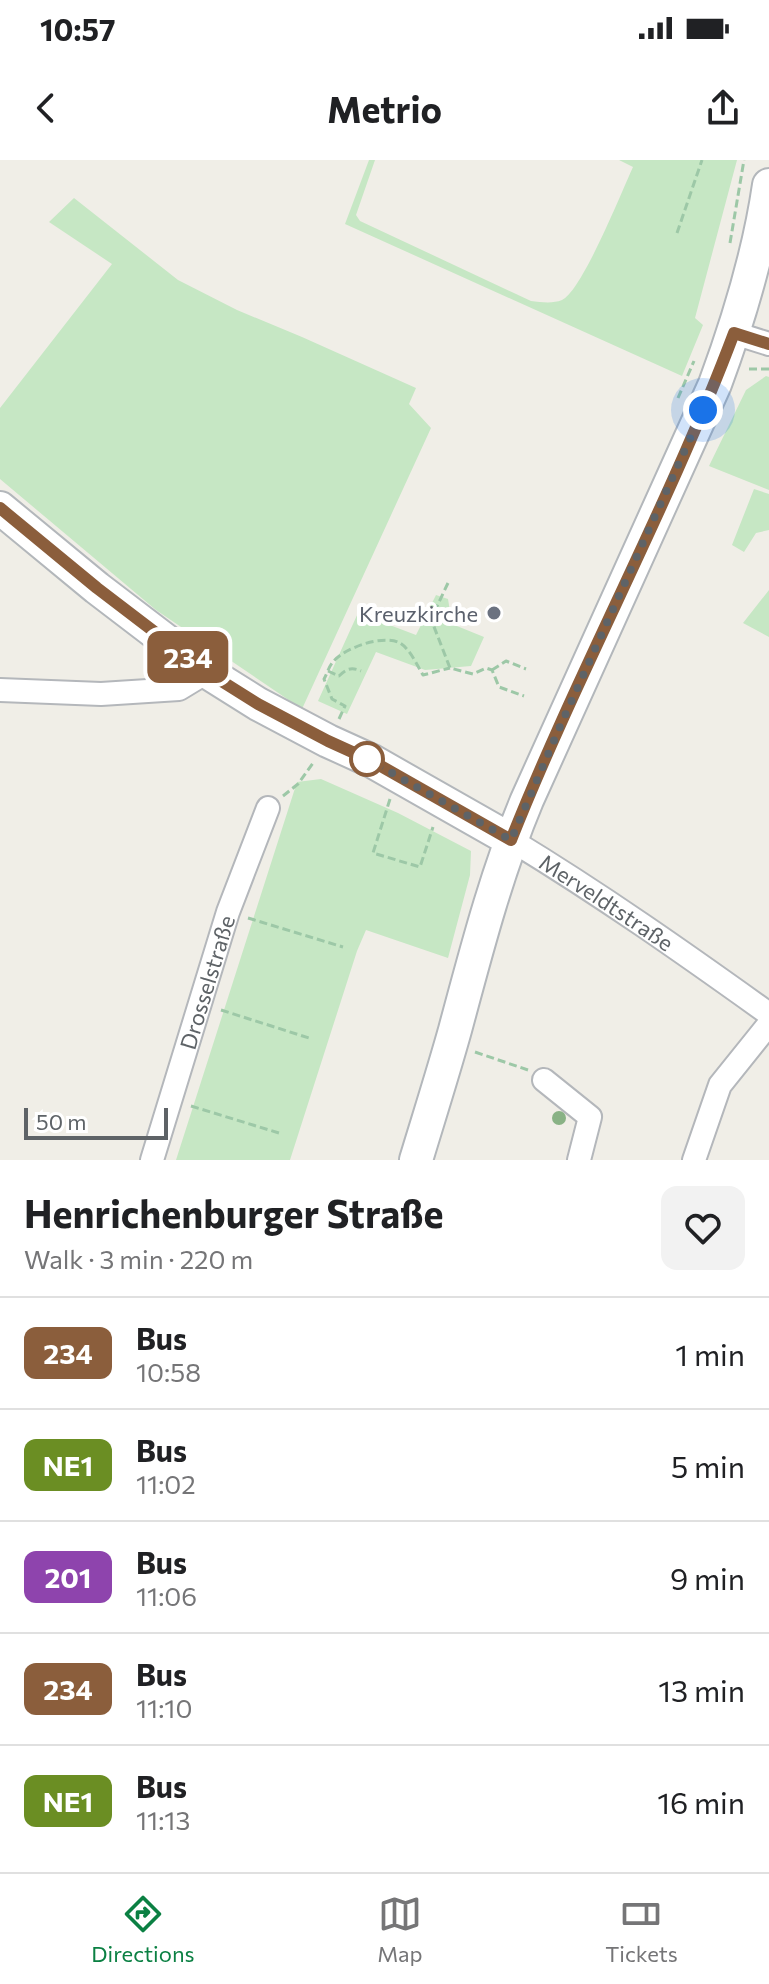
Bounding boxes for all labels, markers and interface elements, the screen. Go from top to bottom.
text: 10:57 [40,10,115,47]
icon: back [24,86,68,130]
text: Metrio [327,86,442,130]
icon: share [701,86,745,130]
your location [683,390,723,430]
place label: Kreuzkirche [359,600,478,627]
marker: Kreuzkirche [485,604,503,622]
line badge: 234 [142,631,234,683]
text: 234 [163,640,213,674]
unlabelled marker [350,742,384,776]
street label: Merveldtstraße [535,848,679,956]
street label: Drosselstraße [173,912,240,1052]
scale bar [24,1104,168,1140]
text: 50 m [36,1108,86,1135]
button: heart [661,1186,745,1270]
text: Henrichenburger Straße [24,1189,444,1236]
text: Walk · 3 min · 220 m [24,1243,253,1274]
text: Bus [136,1319,187,1356]
text: 1 min [675,1335,745,1372]
text: 234 [43,1336,93,1370]
text: 10:58 [136,1356,201,1387]
text: Bus [136,1431,187,1468]
text: 5 min [671,1447,745,1484]
text: NE1 [43,1448,93,1482]
text: 11:02 [136,1468,196,1499]
text: Bus [136,1543,187,1580]
text: 9 min [670,1559,745,1596]
text: 201 [44,1560,92,1594]
text: 11:06 [136,1580,197,1611]
text: Bus [136,1655,187,1692]
text: 13 min [658,1671,745,1708]
text: 234 [43,1672,93,1706]
text: 11:10 [136,1692,192,1723]
text: Bus [136,1767,187,1804]
text: 16 min [657,1783,745,1820]
text: NE1 [43,1784,93,1818]
text: 11:13 [136,1804,190,1835]
tab: Directions [91,1892,195,1967]
tab: Map [377,1892,423,1967]
tab: Tickets [605,1892,678,1967]

